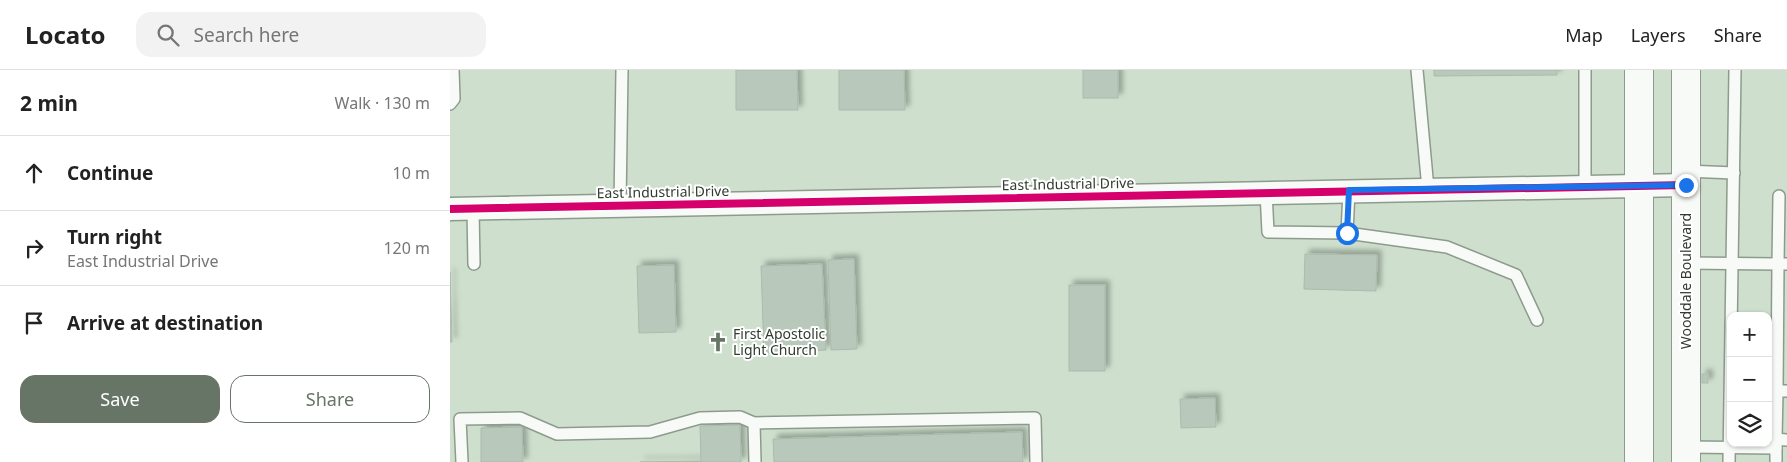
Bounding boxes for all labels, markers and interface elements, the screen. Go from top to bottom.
search box [136,12,486,57]
text: Locato [25,18,106,51]
icon: search [154,21,182,49]
text: Search here [194,22,299,48]
text: Map [1565,23,1603,47]
text: Layers [1631,23,1686,47]
text: Share [1714,23,1762,47]
text: 2 min [20,89,78,117]
text: Walk · 130 m [335,92,430,114]
icon: ahead [20,159,48,187]
text: Continue [67,160,153,186]
text: 10 m [393,162,430,184]
street label: East Industrial Drive [1002,173,1135,194]
route end [1675,174,1698,197]
street label: East Industrial Drive [597,181,730,202]
street label: Wooddale Boulevard [1676,213,1695,349]
route start [1336,222,1359,245]
text: Turn right [67,224,162,250]
icon: right [20,234,48,262]
text: 120 m [383,237,430,259]
text: East Industrial Drive [67,250,219,272]
icon: arrive [20,309,48,337]
text: Arrive at destination [67,310,263,336]
map controls [1727,312,1772,447]
button: + [1727,312,1772,357]
place label: First Apostolic Light Church [733,324,826,359]
church icon: First Apostolic Light Church [707,331,729,353]
button: − [1727,357,1772,402]
button: Save [20,375,220,423]
button: Share [230,375,430,423]
button: layers [1727,402,1772,447]

